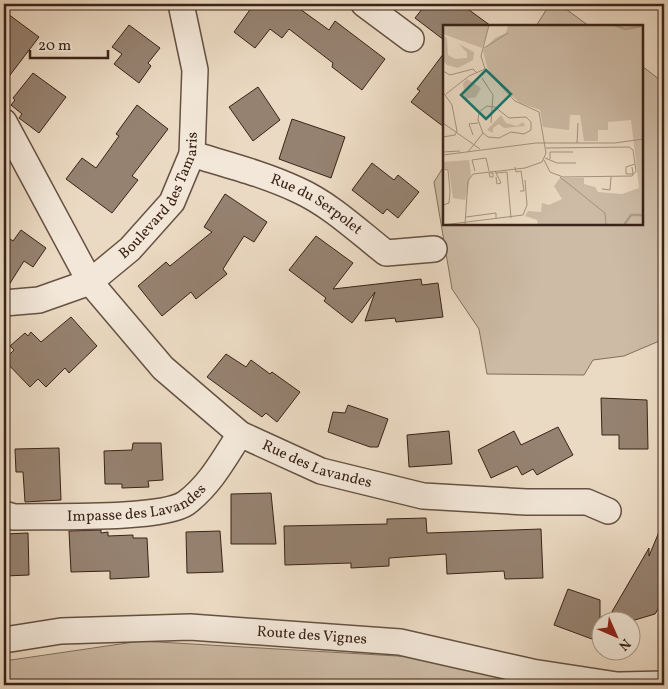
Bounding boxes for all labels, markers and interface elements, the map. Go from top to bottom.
inset map [443,25,643,225]
scale bar [30,28,108,60]
text: 20 m [38,36,71,57]
street label: Boulevard des Tamaris [115,132,203,264]
street label: Rue du Serpolet [267,169,367,240]
street label: Rue des Lavandes [259,435,374,494]
street label: Impasse des Lavandes [67,479,211,527]
north arrow [590,612,640,662]
street label: Route des Vignes [256,621,368,650]
text: N [614,634,634,654]

